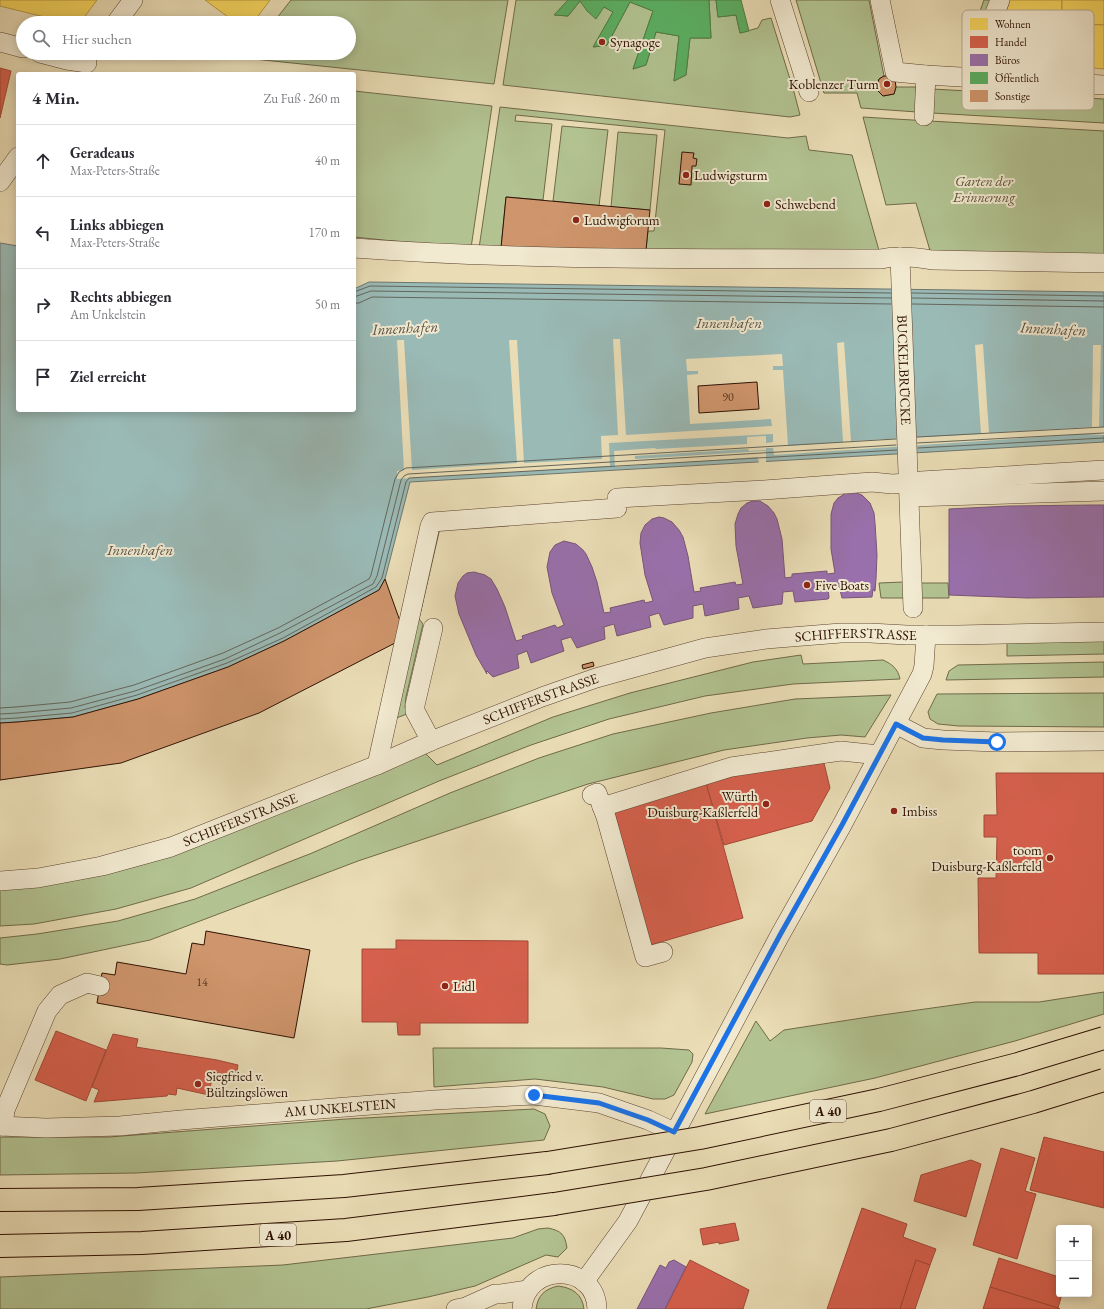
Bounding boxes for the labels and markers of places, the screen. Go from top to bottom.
place label: Synagoge [610,33,661,51]
marker: Synagoge [597,37,607,47]
place label: Koblenzer Turm [789,75,879,93]
marker: Koblenzer Turm [882,79,892,89]
place label: Ludwigsturm [694,166,768,184]
marker: Ludwigsturm [681,170,691,180]
place label: Schwebend [775,195,837,213]
marker: Schwebend [762,199,772,209]
place label: Ludwigforum [584,211,660,229]
marker: Ludwigforum [571,215,581,225]
place label: Five Boats [815,576,869,594]
marker: Five Boats [802,580,812,590]
place label: Würth Duisburg-Kaßlerfeld [647,787,759,821]
marker: Würth Duisburg-Kaßlerfeld [761,799,771,809]
place label: Imbiss [902,802,938,820]
marker: Imbiss [889,806,899,816]
place label: toom Duisburg-Kaßlerfeld [931,841,1043,875]
marker: toom Duisburg-Kaßlerfeld [1045,853,1055,863]
place label: Lidl [453,977,476,995]
marker: Lidl [440,981,450,991]
place label: Siegfried v. Bültzingslöwen [206,1067,289,1101]
marker: Siegfried v. Bültzingslöwen [193,1079,203,1089]

